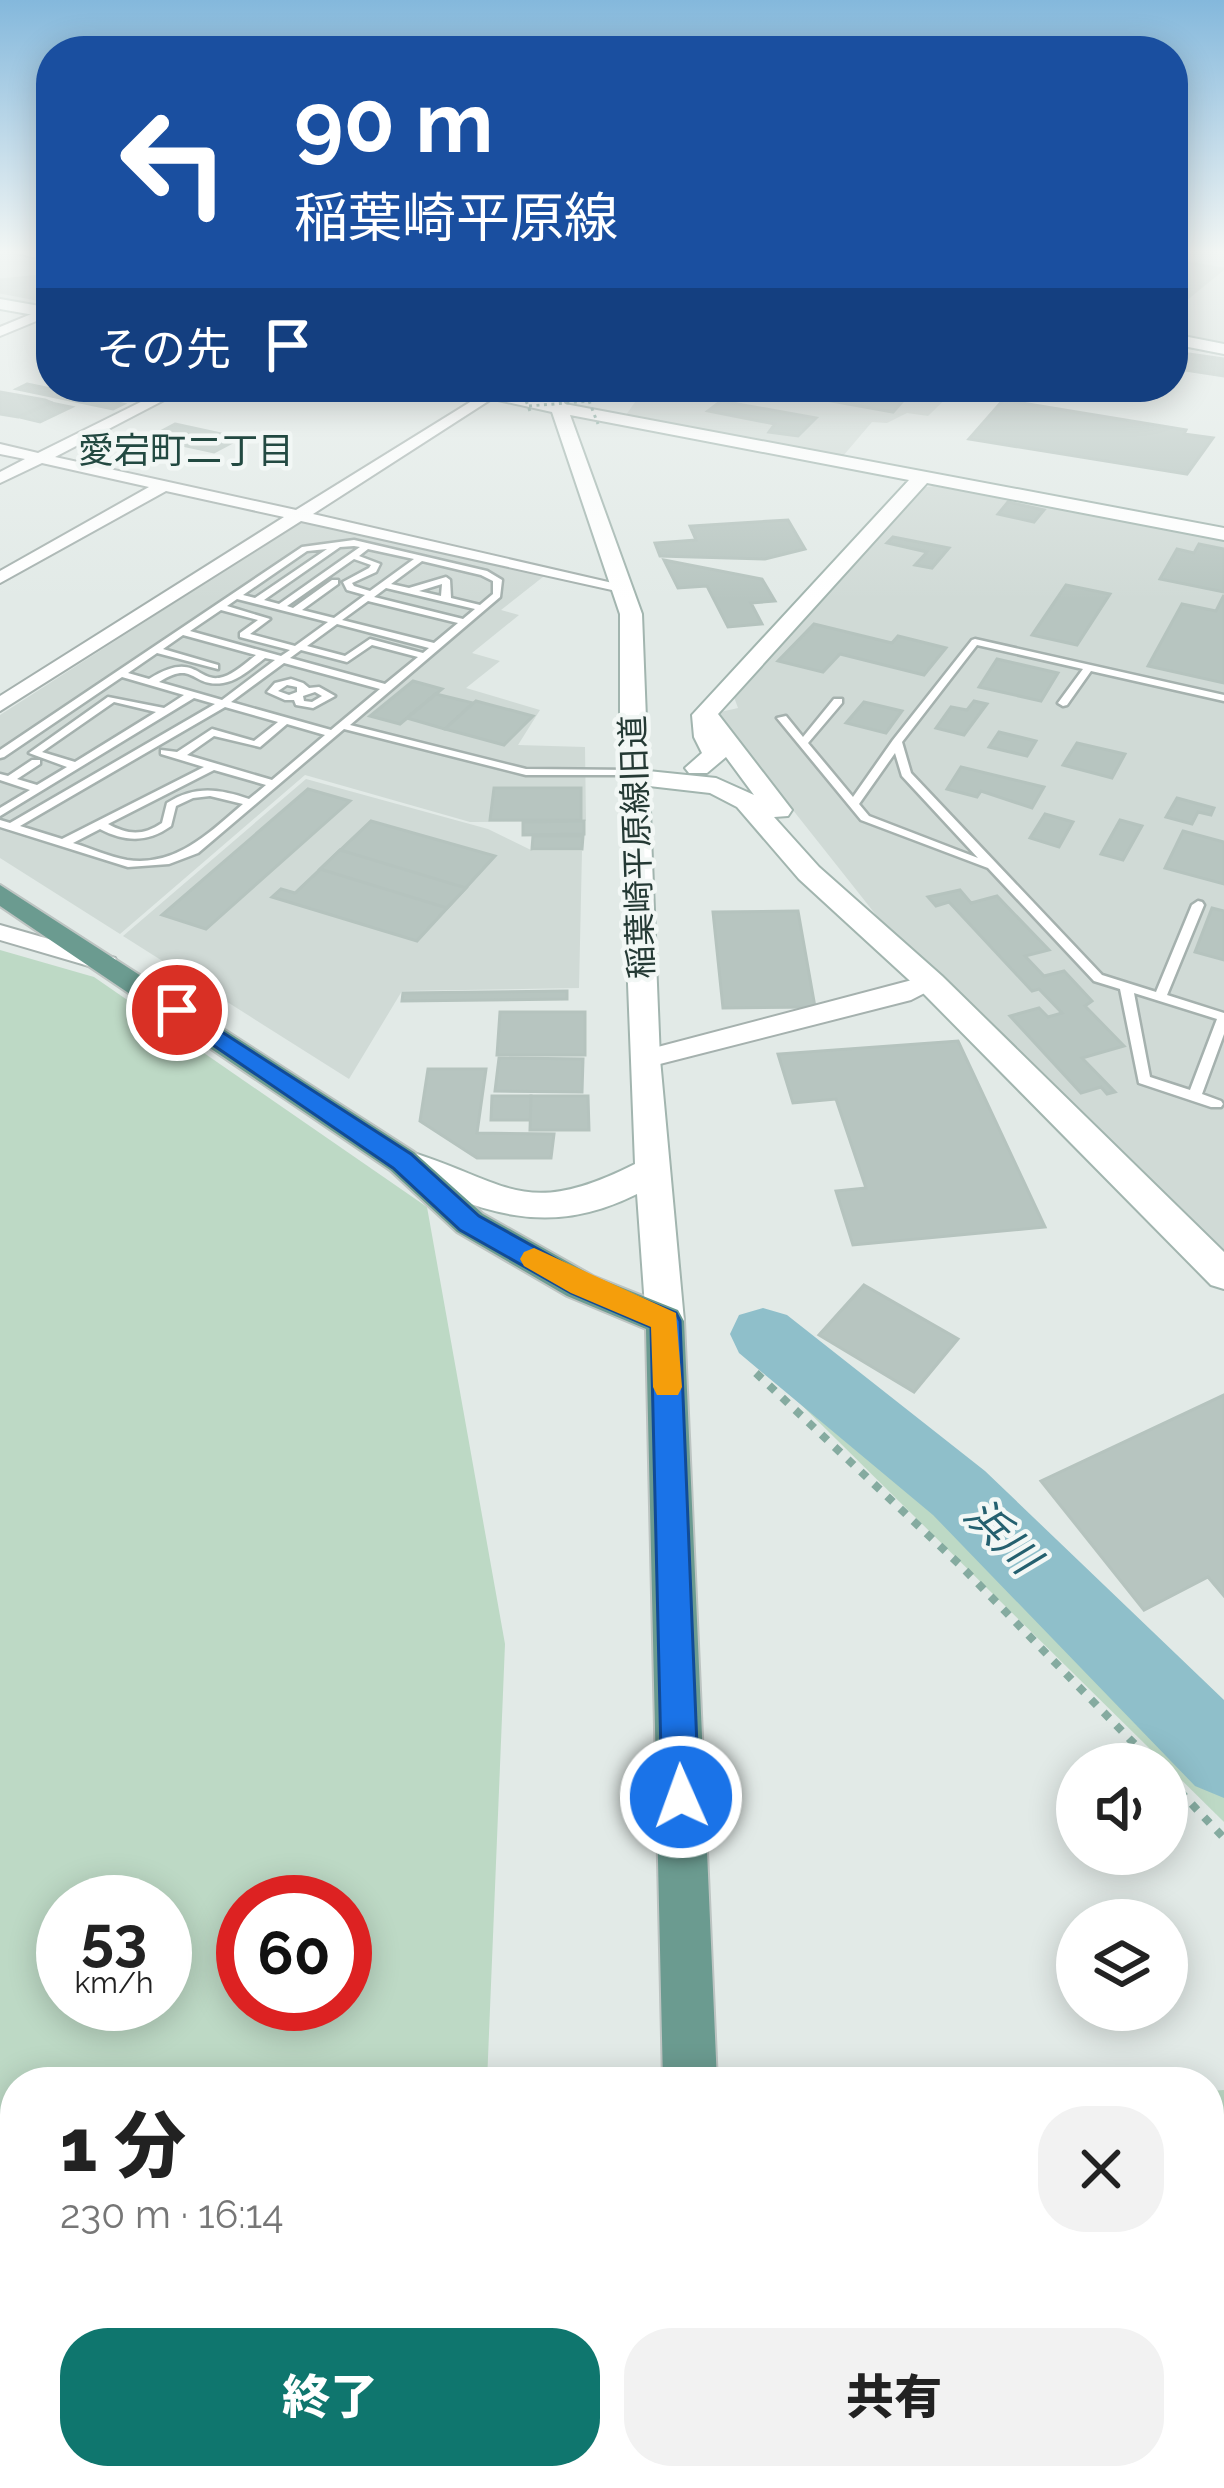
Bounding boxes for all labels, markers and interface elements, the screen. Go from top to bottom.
text: 90 m [294,73,493,172]
icon: left [96,84,252,240]
text: 稲葉崎平原線 [294,186,618,250]
icon: arrive [255,312,321,378]
text: その先 [96,323,231,376]
district label: 愛宕町二丁目 [78,429,294,471]
street label: 稲葉崎平原線旧道 [613,714,661,980]
pin [126,959,228,1061]
icon: arrive [144,977,210,1043]
water label: 浜川 [955,1489,1052,1586]
position arrow [618,1734,744,1860]
map controls [1056,1743,1188,2031]
button: sound [1056,1743,1188,1875]
speed limit sign: 60 [216,1875,372,2031]
button: layers [1056,1899,1188,2031]
text: 53 [81,1903,147,1973]
text: km/h [74,1965,154,2000]
text: 1 分 [60,2103,186,2188]
button: close [1038,2106,1164,2232]
text: 230 m · 16:14 [60,2191,284,2237]
button: 終了 [60,2328,600,2466]
button: 共有 [624,2328,1164,2466]

